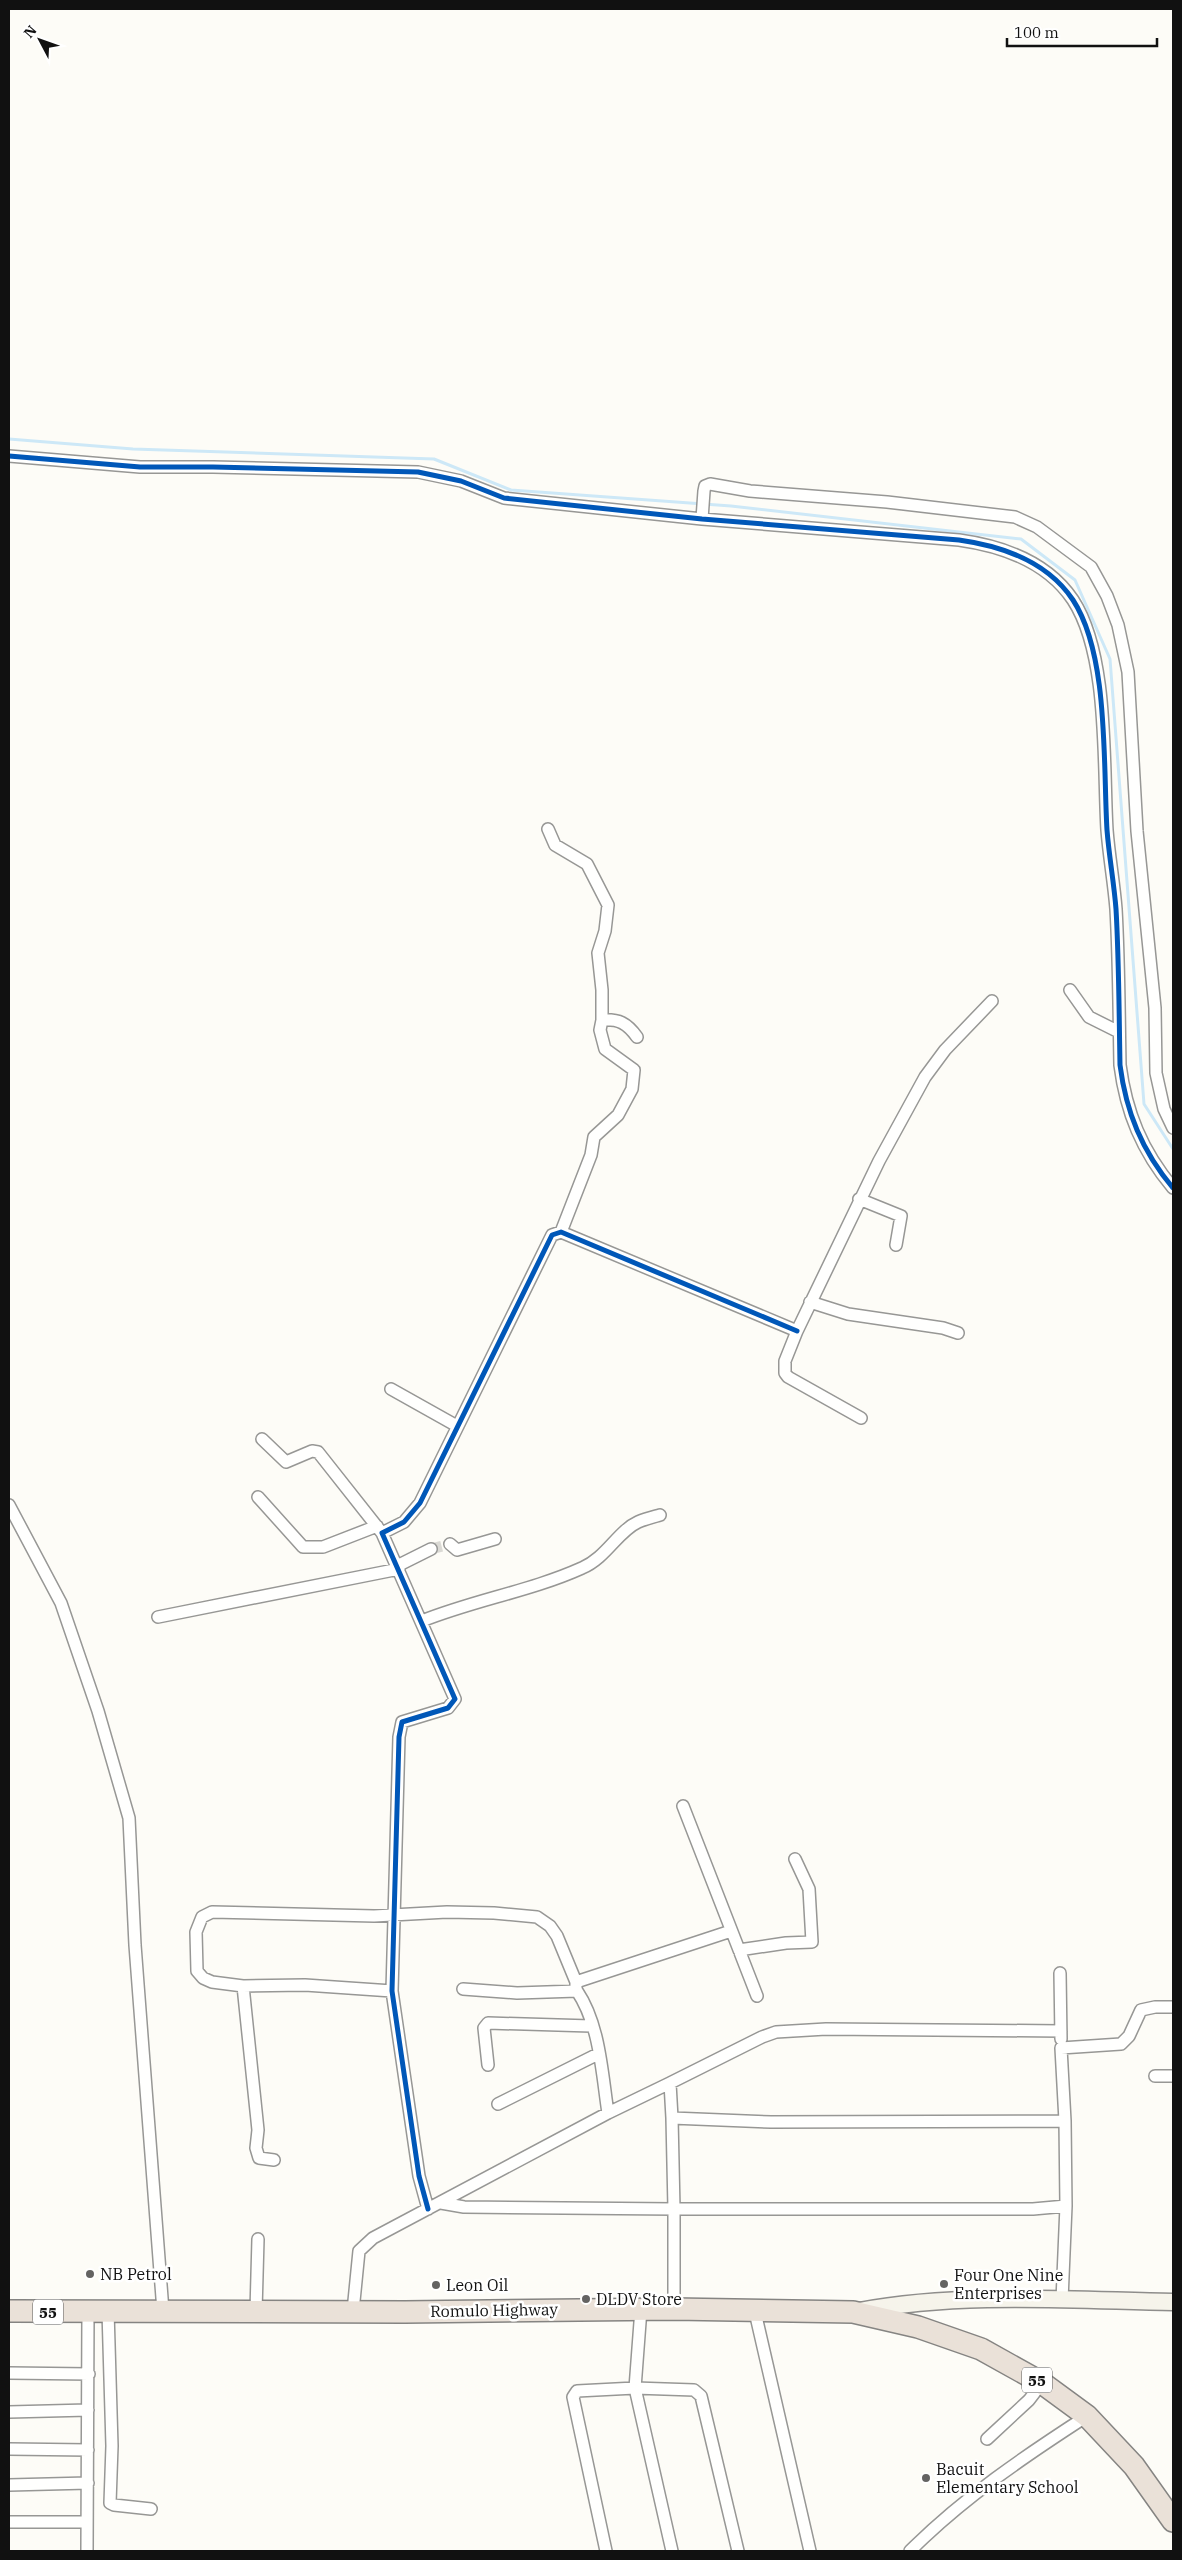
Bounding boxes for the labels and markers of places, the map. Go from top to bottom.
place label: NB Petrol [100,2264,172,2284]
place label: Four One Nine Enterprises [954,2265,1063,2303]
marker: NB Petrol [84,2268,96,2280]
place label: Leon Oil [446,2275,509,2295]
marker: Four One Nine Enterprises [938,2278,950,2290]
marker: Leon Oil [430,2279,442,2291]
place label: DLDV Store [596,2289,682,2309]
marker: DLDV Store [580,2293,592,2305]
place label: Bacuit Elementary School [936,2459,1079,2497]
marker: Bacuit Elementary School [920,2472,932,2484]

